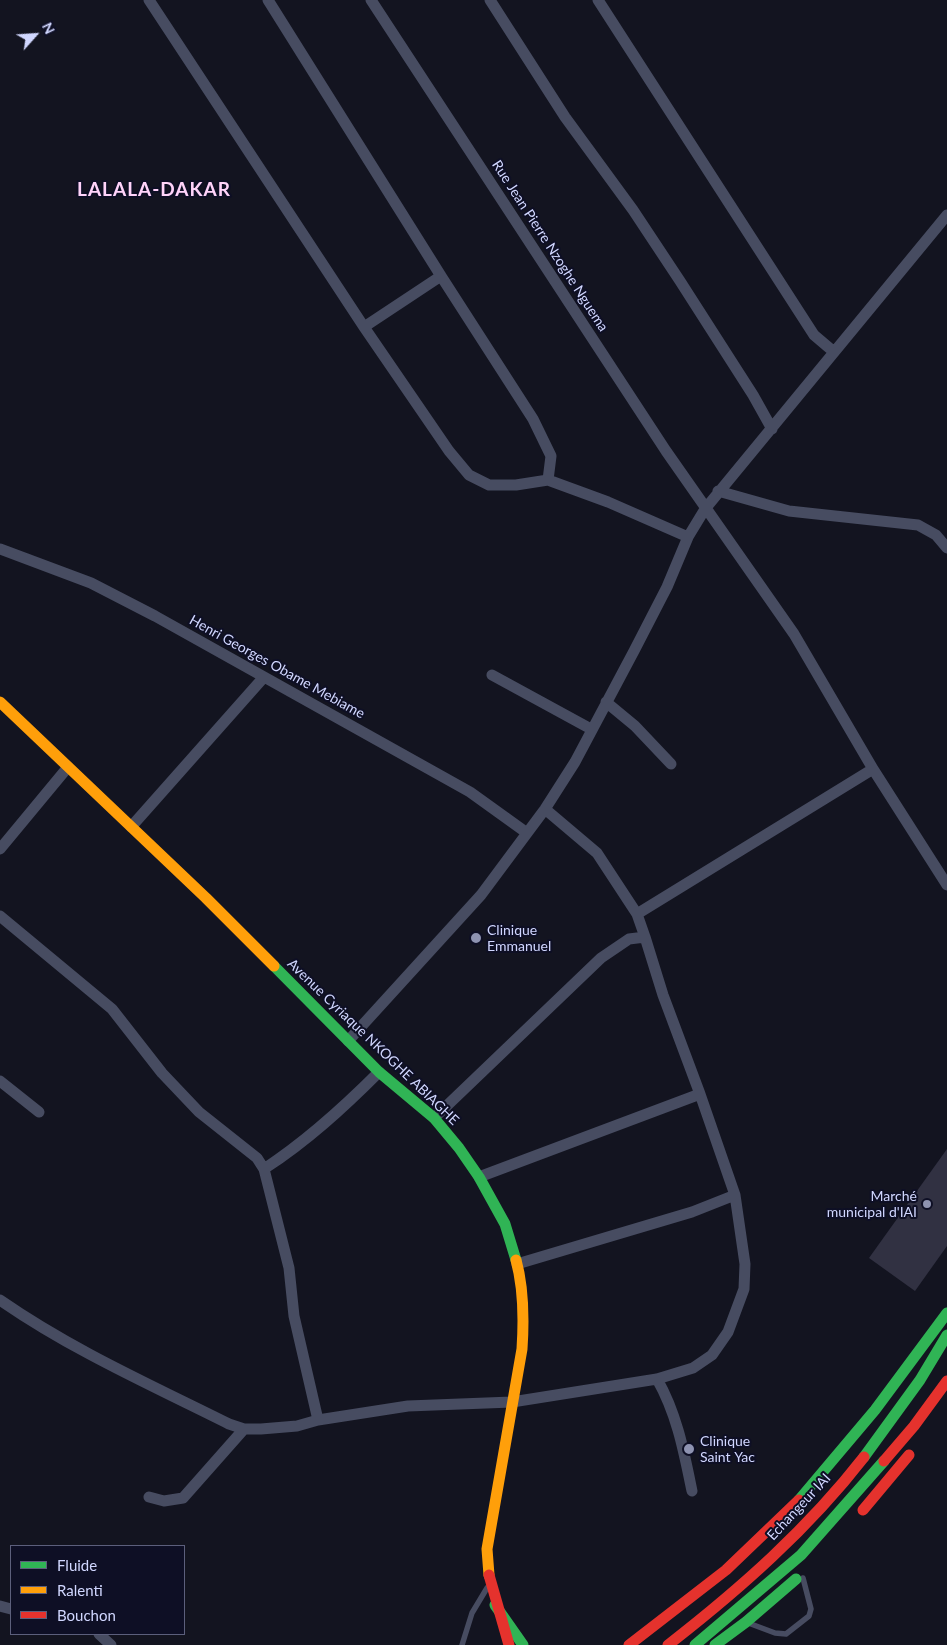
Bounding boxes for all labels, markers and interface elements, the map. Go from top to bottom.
north arrow [10,10,60,60]
text: N [39,20,59,37]
street label: Rue Jean Pierre Nzoghe Nguema [488,157,612,335]
district label: LALALA-DAKAR [76,179,232,201]
street label: Henri Georges Obame Mebiame [186,612,368,722]
place label: Clinique Emmanuel [487,922,551,954]
marker: Clinique Emmanuel [469,931,483,945]
street label: Avenue Cyriaque NKOGHE ABIAGHE [284,955,462,1129]
place label: Marché municipal d'IAI [827,1188,917,1220]
marker: Marché municipal d'IAI [921,1198,933,1210]
place label: Clinique Saint Yac [700,1433,755,1465]
marker: Clinique Saint Yac [682,1442,696,1456]
street label: Echangeur IAI [764,1470,834,1544]
legend [10,1545,185,1635]
text: Fluide [57,1556,97,1574]
text: Ralenti [57,1581,103,1599]
text: Bouchon [57,1606,116,1624]

